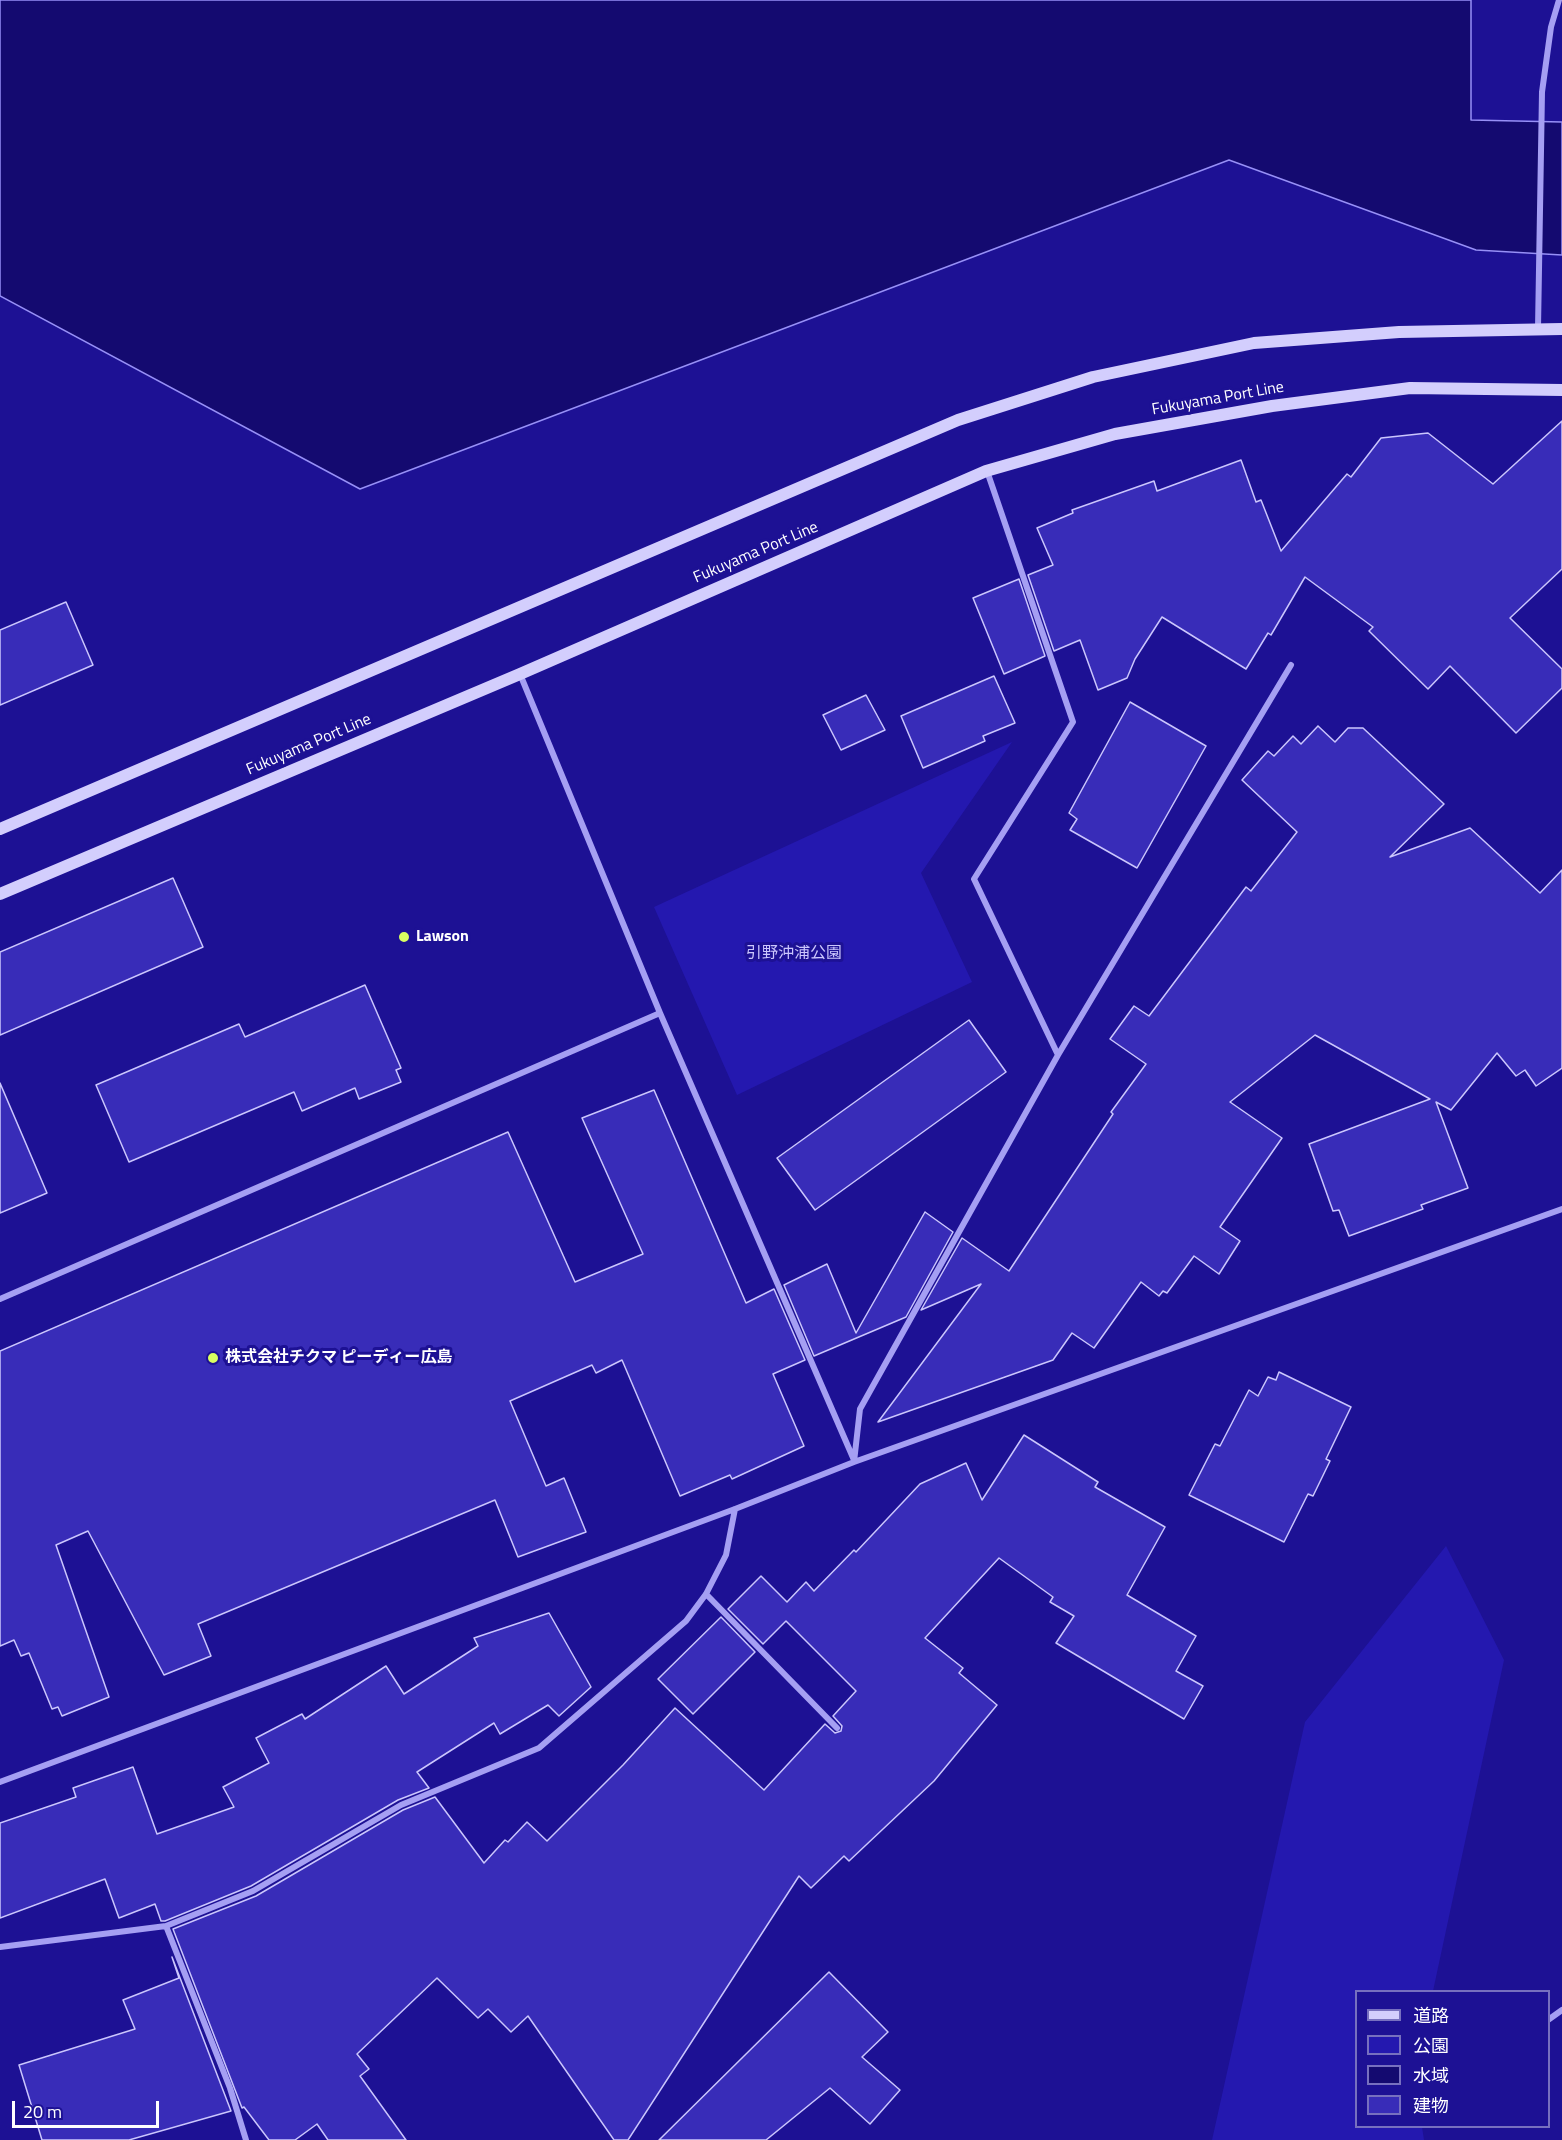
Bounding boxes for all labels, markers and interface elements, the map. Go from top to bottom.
street label: Fukuyama Port Line [1151,378,1285,420]
street label: Fukuyama Port Line [691,518,821,588]
street label: Fukuyama Port Line [244,710,374,780]
place label: Lawson [416,927,469,947]
marker: Lawson [397,930,411,944]
park label: 引野沖浦公園 [746,944,842,964]
place label: 株式会社チクマ ピーディー広島 [225,1348,453,1368]
marker: 株式会社チクマ ピーディー広島 [206,1351,220,1365]
legend [1355,1990,1550,2128]
text: 道路 [1413,2002,1449,2029]
text: 公園 [1413,2032,1449,2059]
text: 水域 [1413,2062,1449,2089]
scale bar [15,2089,162,2127]
text: 建物 [1413,2092,1449,2119]
text: 20 m [23,2098,62,2125]

